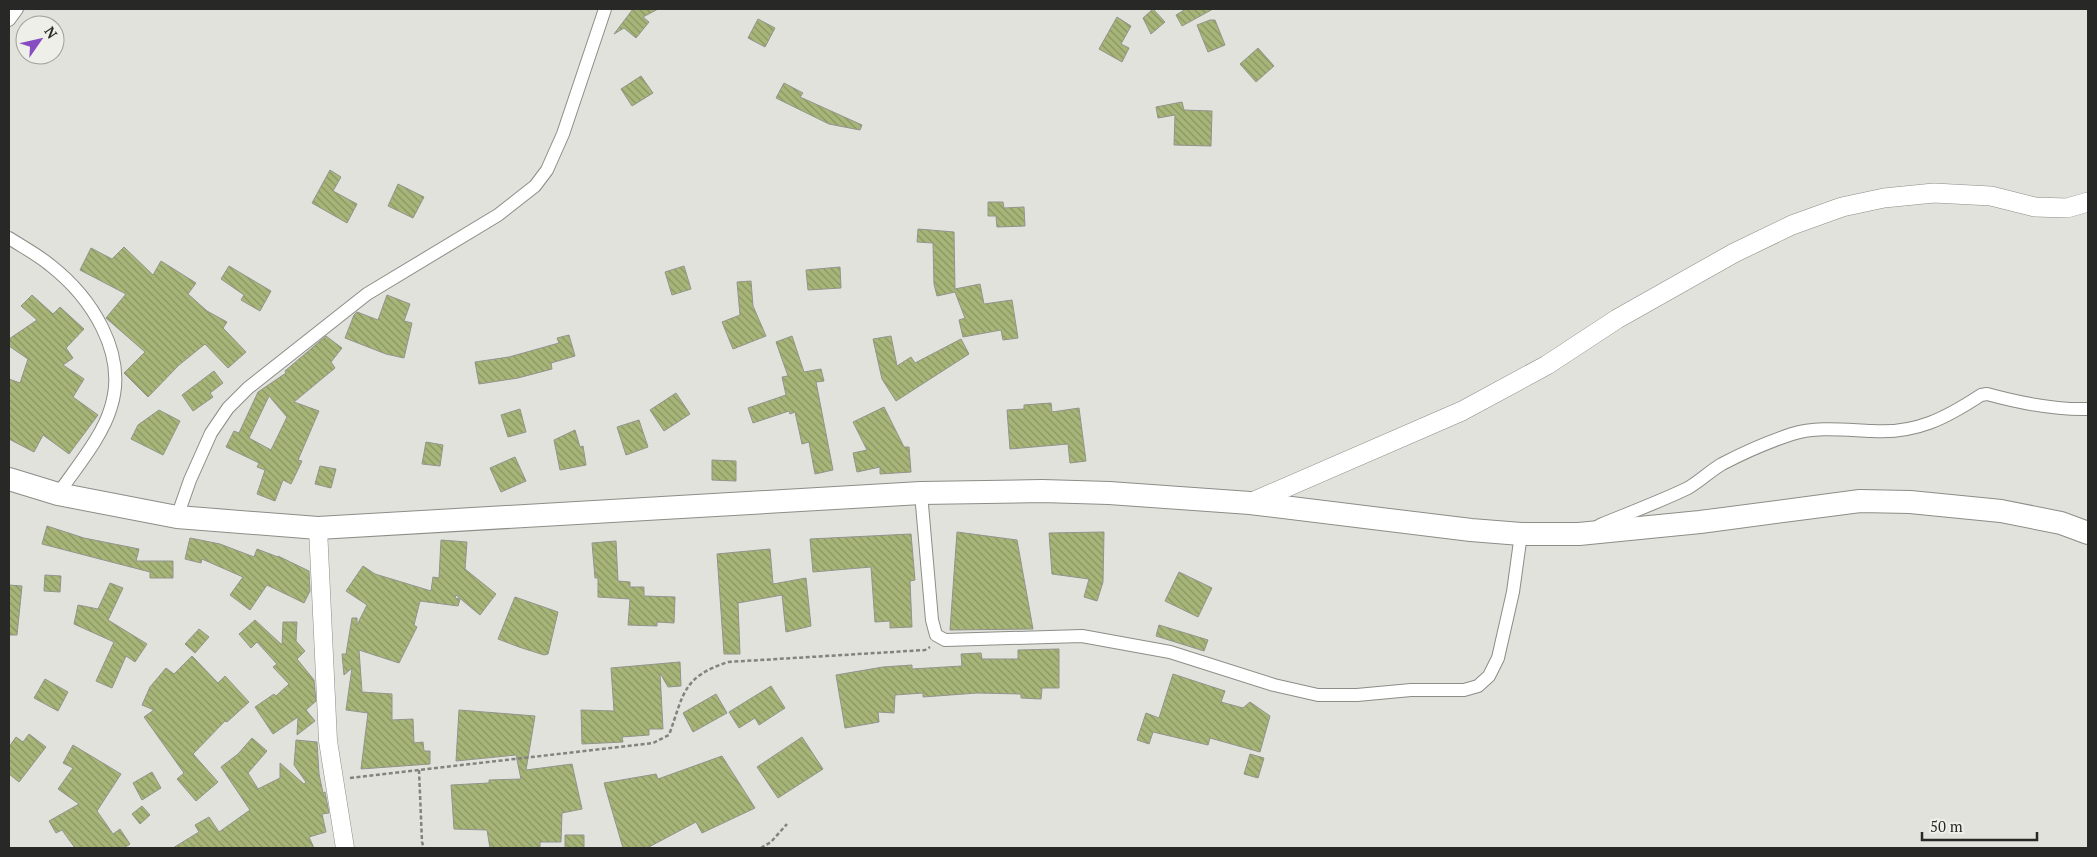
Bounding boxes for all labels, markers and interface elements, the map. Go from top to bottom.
north arrow [15,15,65,65]
text: N [40,23,62,42]
scale bar [1922,810,2037,842]
text: 50 m [1930,816,1963,836]

